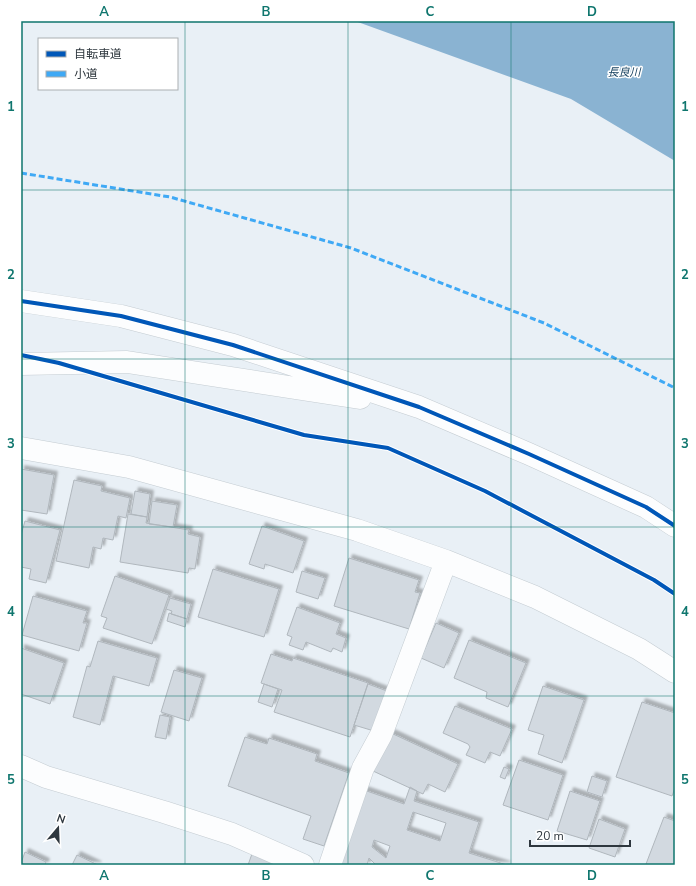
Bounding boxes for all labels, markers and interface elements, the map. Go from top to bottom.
text: A [99,3,109,21]
text: B [262,3,271,21]
text: C [426,3,435,21]
text: D [587,3,597,21]
legend [38,38,178,90]
text: 自転車道 [74,46,122,62]
water label: 長良川 [608,65,641,80]
text: 小道 [74,66,98,82]
text: 1 [7,98,15,116]
text: 1 [681,98,689,116]
text: 2 [7,266,15,284]
text: 2 [681,266,689,284]
text: 3 [7,435,15,453]
text: 3 [681,435,689,453]
text: 4 [7,603,15,621]
text: 4 [681,603,689,621]
text: 5 [7,771,15,789]
text: 5 [681,771,689,789]
north arrow [38,808,78,848]
text: N [55,811,67,827]
scale bar [530,822,630,848]
text: 20 m [536,828,564,844]
text: A [99,867,109,885]
text: B [262,867,271,885]
text: C [426,867,435,885]
text: D [587,867,597,885]

